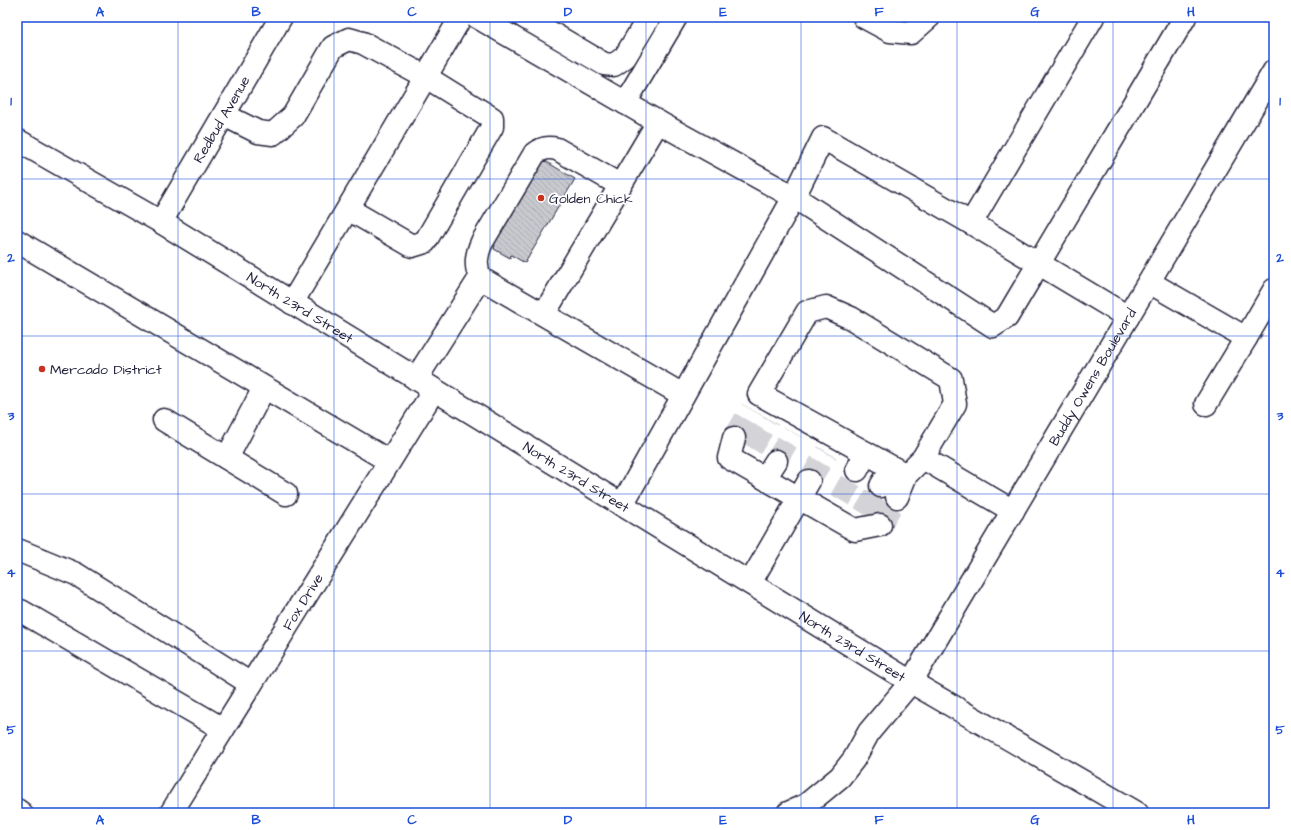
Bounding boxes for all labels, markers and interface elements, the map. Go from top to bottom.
text: A [96,3,105,21]
text: B [251,3,261,21]
text: C [407,3,417,21]
text: D [564,3,573,21]
text: E [719,3,727,21]
text: F [874,3,884,21]
text: G [1030,3,1040,21]
text: H [1187,3,1195,21]
street label: Redbud Avenue [189,72,256,167]
text: 1 [10,92,12,110]
text: 1 [1279,92,1281,110]
place label: Golden Chick [549,189,633,209]
marker: Golden Chick [536,193,546,203]
text: 2 [6,249,15,267]
text: 2 [1275,249,1284,267]
street label: North 23rd Street [243,268,357,349]
street label: Buddy Owens Boulevard [1045,305,1142,450]
place label: Mercado District [50,360,162,380]
marker: Mercado District [37,364,47,374]
text: 3 [7,407,15,425]
text: 3 [1276,407,1284,425]
street label: North 23rd Street [519,437,633,518]
text: 4 [7,564,16,582]
text: 4 [1276,564,1285,582]
street label: Fox Drive [278,569,329,634]
street label: North 23rd Street [795,607,909,687]
text: 5 [6,721,16,739]
text: 5 [1275,721,1285,739]
text: A [96,811,105,829]
text: B [251,811,261,829]
text: C [407,811,417,829]
text: D [564,811,573,829]
text: E [719,811,727,829]
text: F [874,811,884,829]
text: G [1030,811,1040,829]
text: H [1187,811,1195,829]

